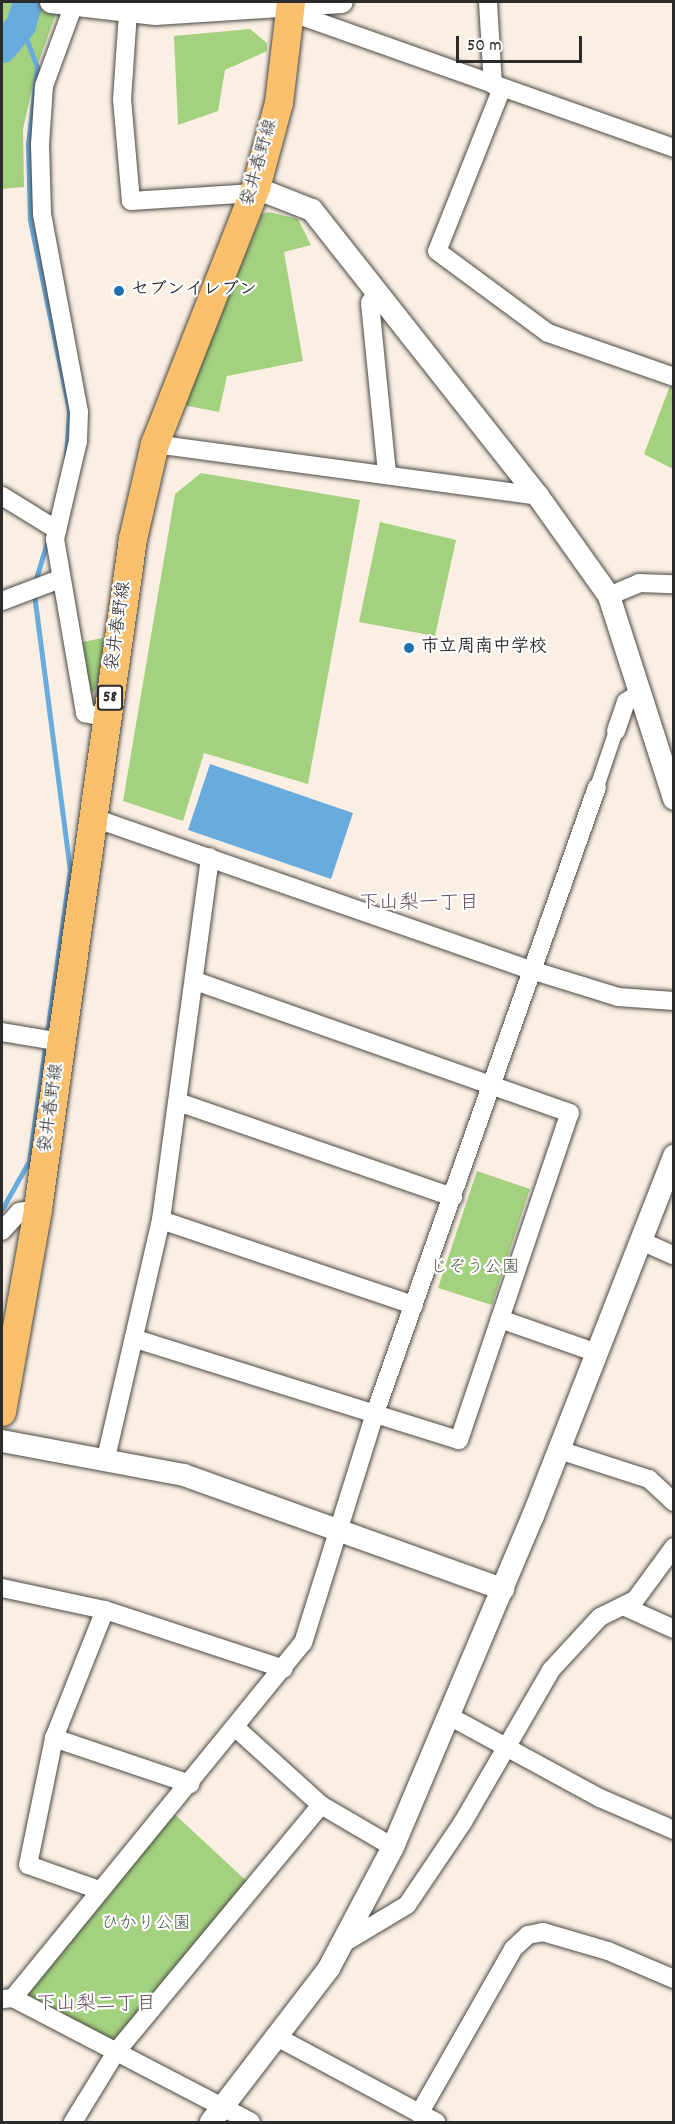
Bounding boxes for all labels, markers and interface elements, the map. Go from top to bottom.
scale bar [459,24,585,62]
text: 50 m [467,34,502,59]
street label: 袋井春野線 [238,117,284,209]
place label: セブンイレブン [131,280,257,302]
marker: セブンイレブン [112,284,126,298]
street label: 袋井春野線 [103,580,137,672]
place label: 市立周南中学校 [421,637,547,659]
marker: 市立周南中学校 [402,641,416,655]
road number: 58 [96,685,124,711]
district label: 下山梨一丁目 [359,892,479,916]
street label: 袋井春野線 [36,1062,70,1154]
park label: じぞう公園 [430,1258,520,1280]
park label: ひかり公園 [101,1914,191,1936]
district label: 下山梨二丁目 [36,1993,156,2017]

